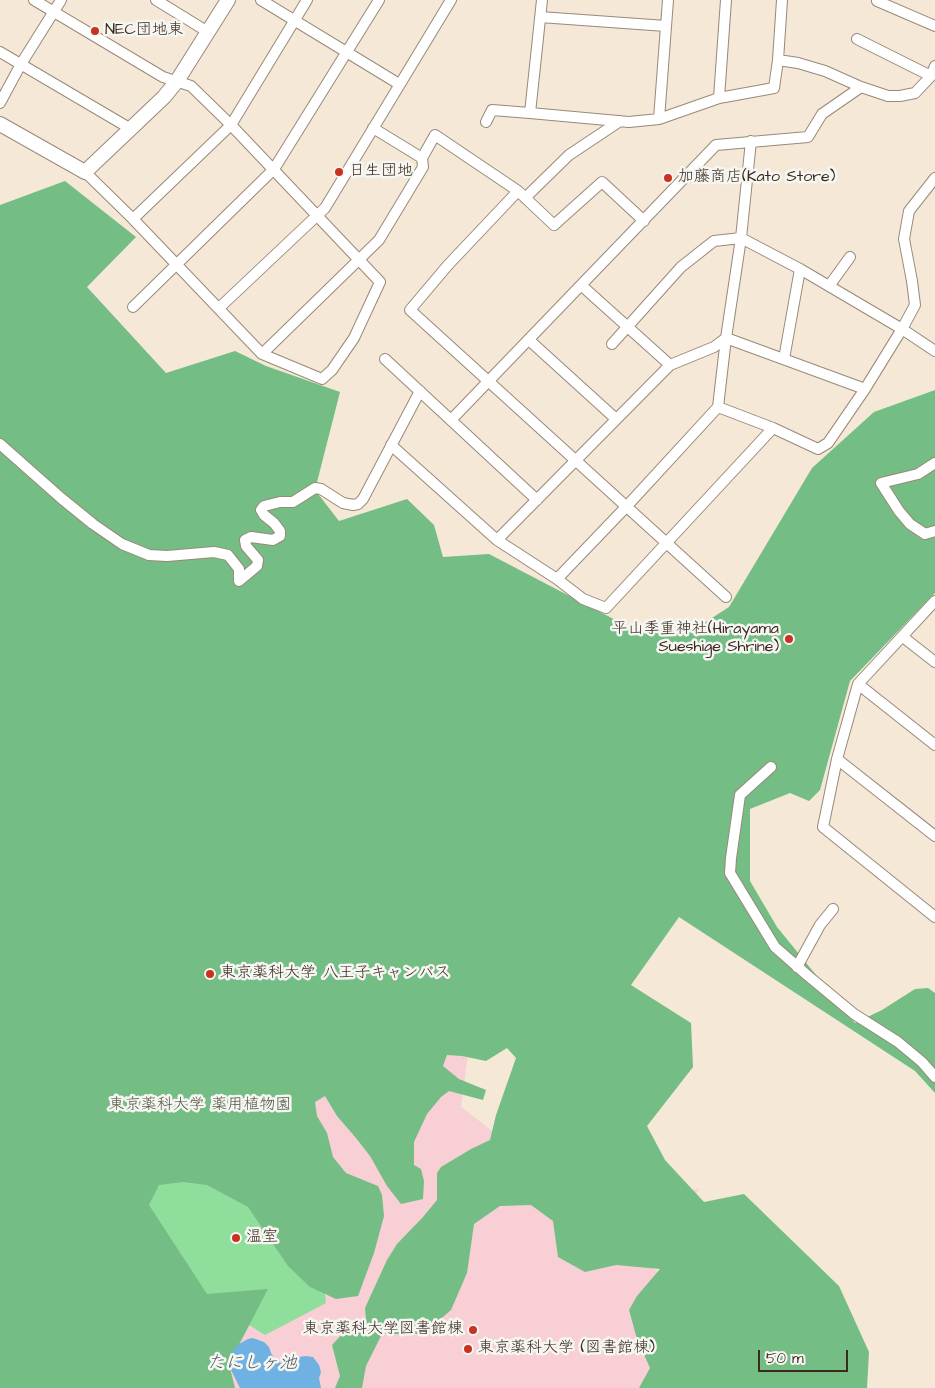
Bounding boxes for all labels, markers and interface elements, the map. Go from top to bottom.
place label: NEC団地東 [105,21,184,41]
marker: NEC団地東 [89,25,101,37]
place label: 日生団地 [349,162,413,182]
marker: 日生団地 [333,166,345,178]
place label: 加藤商店(Kato Store) [678,168,835,188]
marker: 加藤商店(Kato Store) [662,172,674,184]
place label: 平山季重神社(Hirayama Sueshige Shrine) [612,620,779,658]
marker: 平山季重神社(Hirayama Sueshige Shrine) [783,633,795,645]
place label: 東京薬科大学 八王子キャンパス [220,964,450,984]
marker: 東京薬科大学 八王子キャンパス [204,968,216,980]
park label: 東京薬科大学 薬用植物園 [109,1096,291,1116]
place label: 温室 [246,1228,278,1248]
marker: 温室 [230,1232,242,1244]
place label: 東京薬科大学図書館棟 [303,1320,463,1340]
marker: 東京薬科大学図書館棟 [467,1324,479,1336]
place label: 東京薬科大学 (図書館棟) [478,1339,655,1359]
scale bar [760,1340,850,1372]
marker: 東京薬科大学 (図書館棟) [462,1343,474,1355]
text: 50 m [766,1348,804,1369]
water label: たにしヶ池 [207,1353,297,1375]

